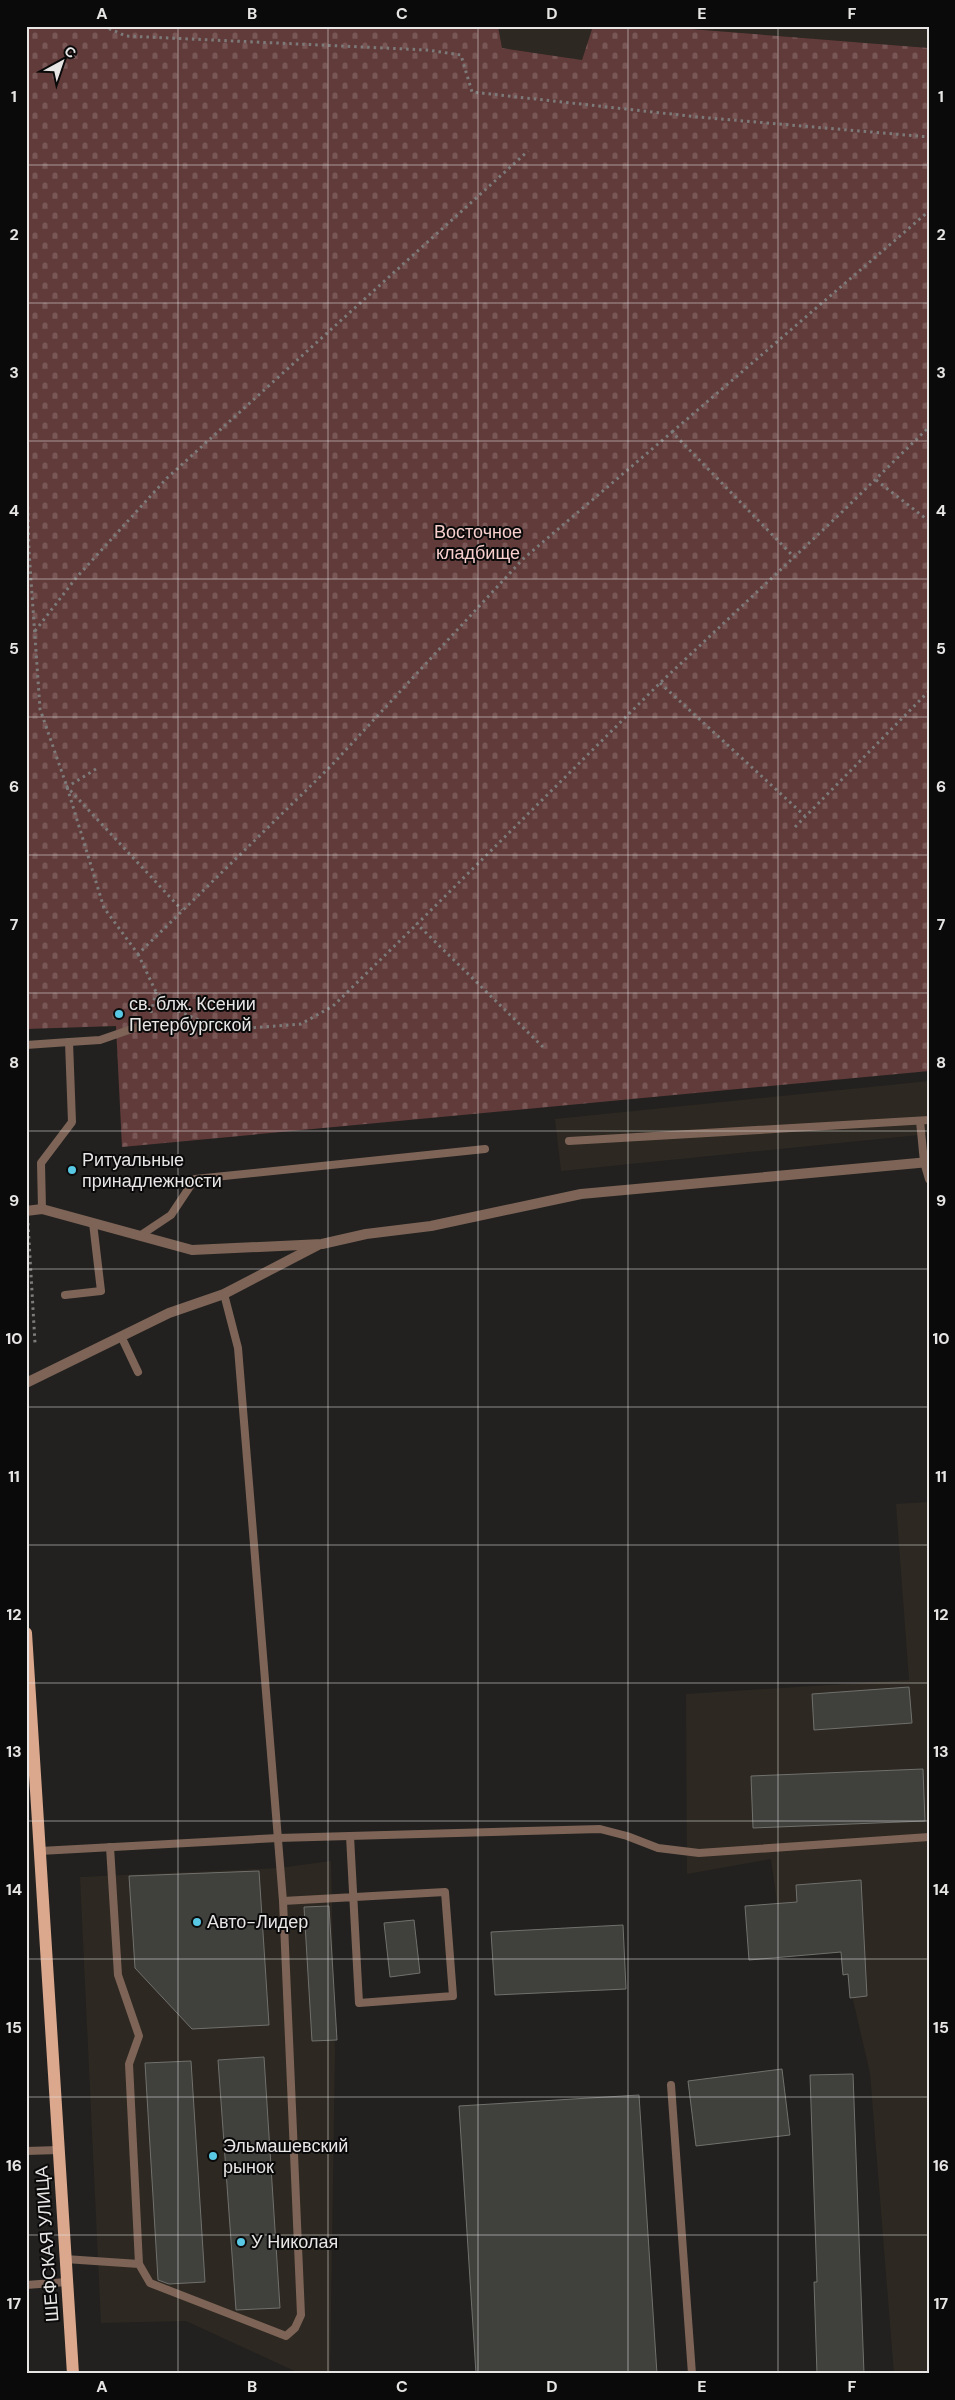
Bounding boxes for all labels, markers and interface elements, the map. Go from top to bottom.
text: A [96,3,108,24]
text: B [247,3,257,24]
text: C [396,3,408,24]
text: D [546,3,558,24]
text: E [697,3,707,24]
text: F [848,3,857,24]
north arrow [38,38,88,88]
text: С [61,42,80,62]
text: 1 [11,86,17,107]
text: 1 [938,86,944,107]
text: 2 [9,224,19,245]
text: 2 [936,224,946,245]
text: 3 [9,362,19,383]
text: 3 [936,362,946,383]
text: 4 [9,500,19,521]
text: 4 [936,500,946,521]
park label: Восточное кладбище [434,520,522,565]
text: 5 [9,638,19,659]
text: 5 [936,638,946,659]
text: 6 [9,776,19,797]
text: 6 [936,776,946,797]
text: 7 [10,914,19,935]
text: 7 [937,914,946,935]
place label: св. блж. Ксении Петербургской [129,992,256,1037]
marker: св. блж. Ксении Петербургской [113,1008,125,1020]
text: 8 [9,1052,19,1073]
text: 8 [936,1052,946,1073]
place label: Ритуальные принадлежности [82,1148,222,1193]
marker: Ритуальные принадлежности [66,1164,78,1176]
text: 9 [9,1190,19,1211]
text: 9 [936,1190,946,1211]
text: 10 [5,1328,23,1349]
text: 10 [932,1328,950,1349]
text: 11 [8,1466,20,1487]
text: 11 [935,1466,947,1487]
text: 12 [6,1604,22,1625]
text: 12 [933,1604,949,1625]
text: 13 [6,1741,22,1762]
text: 13 [933,1741,949,1762]
text: 14 [6,1879,22,1900]
text: 14 [933,1879,949,1900]
place label: Авто-Лидер [207,1910,308,1934]
marker: Авто-Лидер [191,1916,203,1928]
text: 15 [6,2017,22,2038]
text: 15 [933,2017,949,2038]
place label: Эльмашевский рынок [223,2134,348,2179]
marker: Эльмашевский рынок [207,2150,219,2162]
text: 16 [6,2155,22,2176]
text: 16 [933,2155,949,2176]
street label: ШЕФСКАЯ УЛИЦА [30,2165,64,2323]
place label: У Николая [251,2230,338,2254]
marker: У Николая [235,2236,247,2248]
text: 17 [7,2293,22,2314]
text: 17 [934,2293,949,2314]
text: A [96,2376,108,2397]
text: B [247,2376,257,2397]
text: C [396,2376,408,2397]
text: D [546,2376,558,2397]
text: E [697,2376,707,2397]
text: F [848,2376,857,2397]

